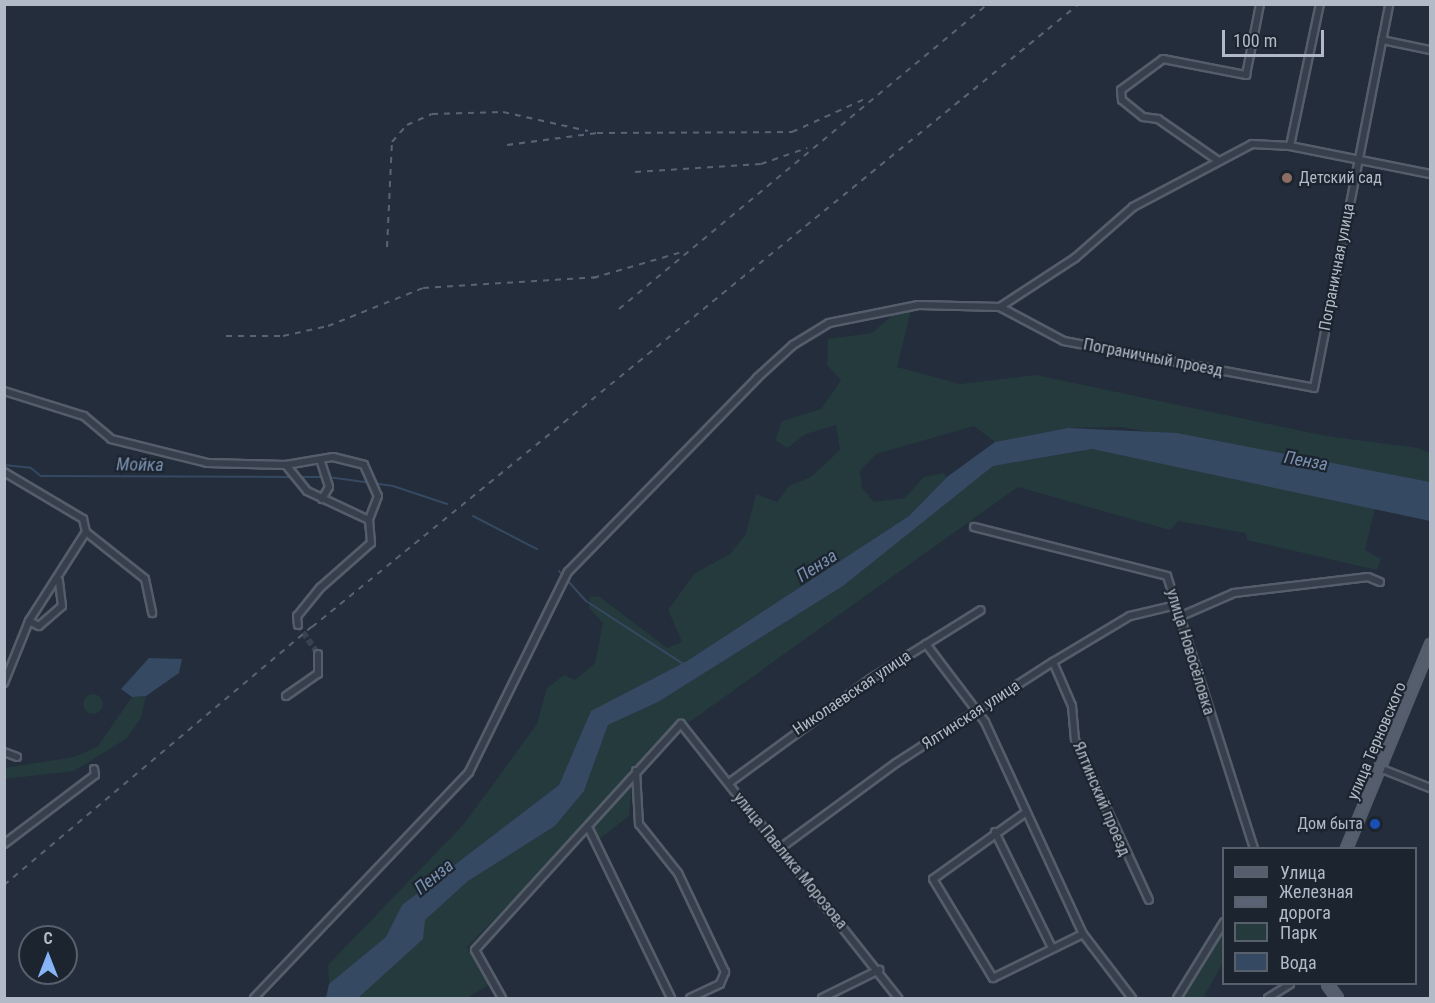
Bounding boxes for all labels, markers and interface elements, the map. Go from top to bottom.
scale bar [1225,18,1327,56]
text: 100 m [1233,30,1277,51]
place label: Детский сад [1299,168,1382,188]
marker: Детский сад [1280,171,1294,185]
street label: Пограничная улица [1315,202,1359,332]
street label: Пограничный проезд [1082,335,1224,381]
water label: Пенза [1282,447,1330,475]
water label: Мойка [116,454,164,476]
water label: Пенза [793,545,841,587]
street label: улица Новосёловка [1162,587,1218,717]
street label: Николаевская улица [790,647,914,739]
street label: Ялтинская улица [918,676,1024,754]
street label: улица Терновского [1343,679,1411,803]
street label: Ялтинский проезд [1068,739,1134,859]
street label: улица Павлика Морозова [729,789,851,933]
place label: Дом быта [1297,814,1363,834]
marker: Дом быта [1368,817,1382,831]
legend [1222,847,1417,985]
water label: Пенза [410,855,458,899]
text: Улица [1280,862,1326,883]
text: Железная дорога [1279,881,1354,923]
text: Парк [1280,922,1317,943]
north arrow [18,925,78,985]
text: С [43,929,53,948]
text: Вода [1280,952,1317,973]

